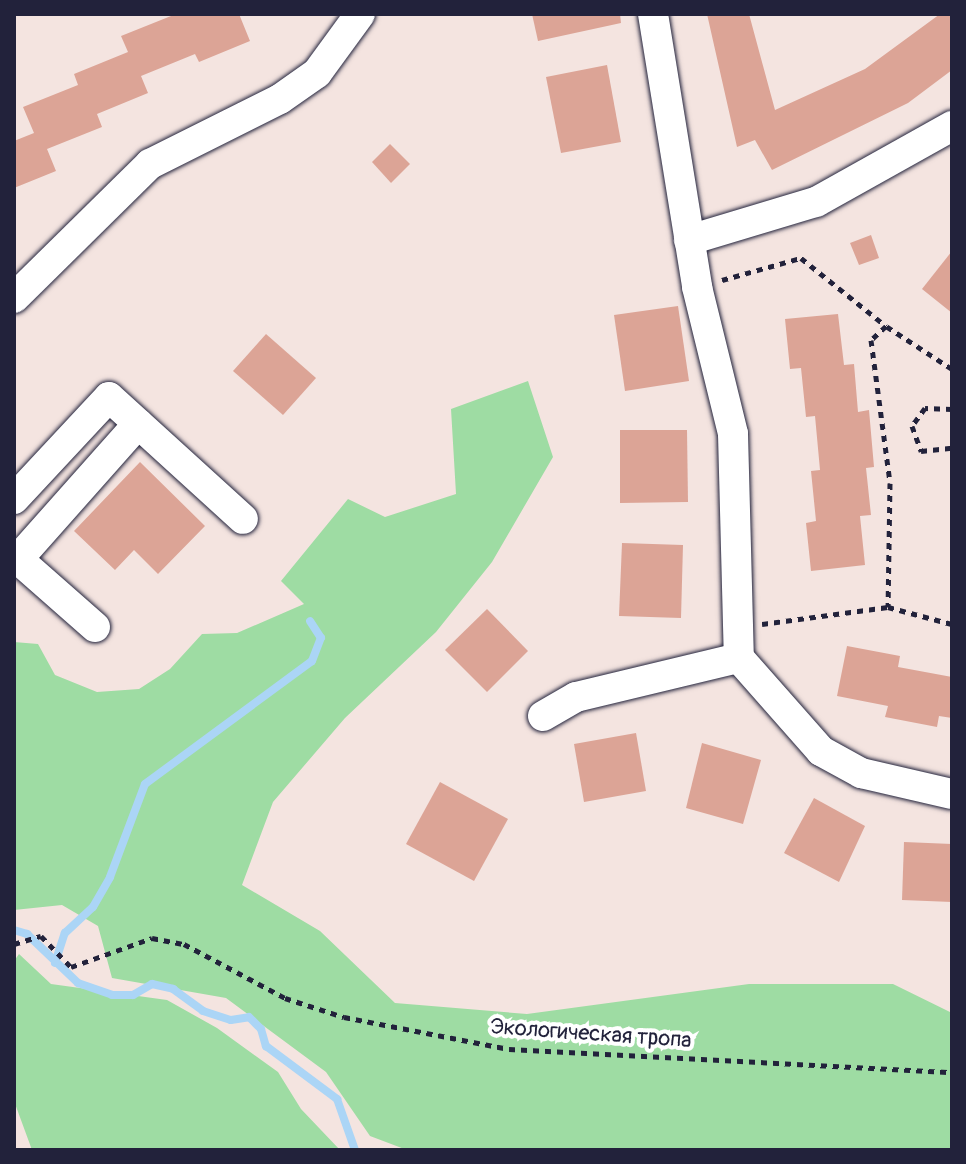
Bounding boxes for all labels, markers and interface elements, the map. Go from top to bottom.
street label: Экологическая тропа [490,1014,692,1054]

